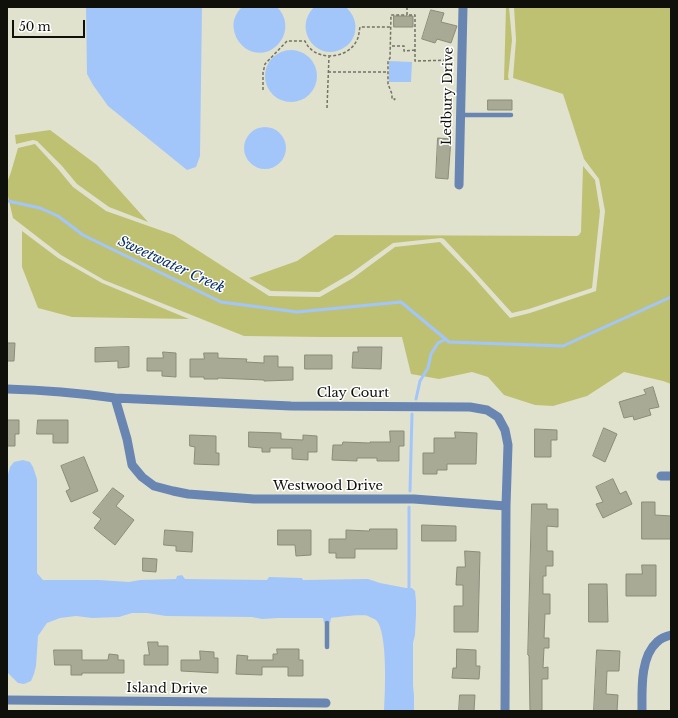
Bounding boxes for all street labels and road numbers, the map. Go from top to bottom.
street label: Ledbury Drive [439,47,457,145]
street label: Clay Court [317,385,389,401]
street label: Westwood Drive [273,478,383,494]
street label: Island Drive [126,680,208,698]

